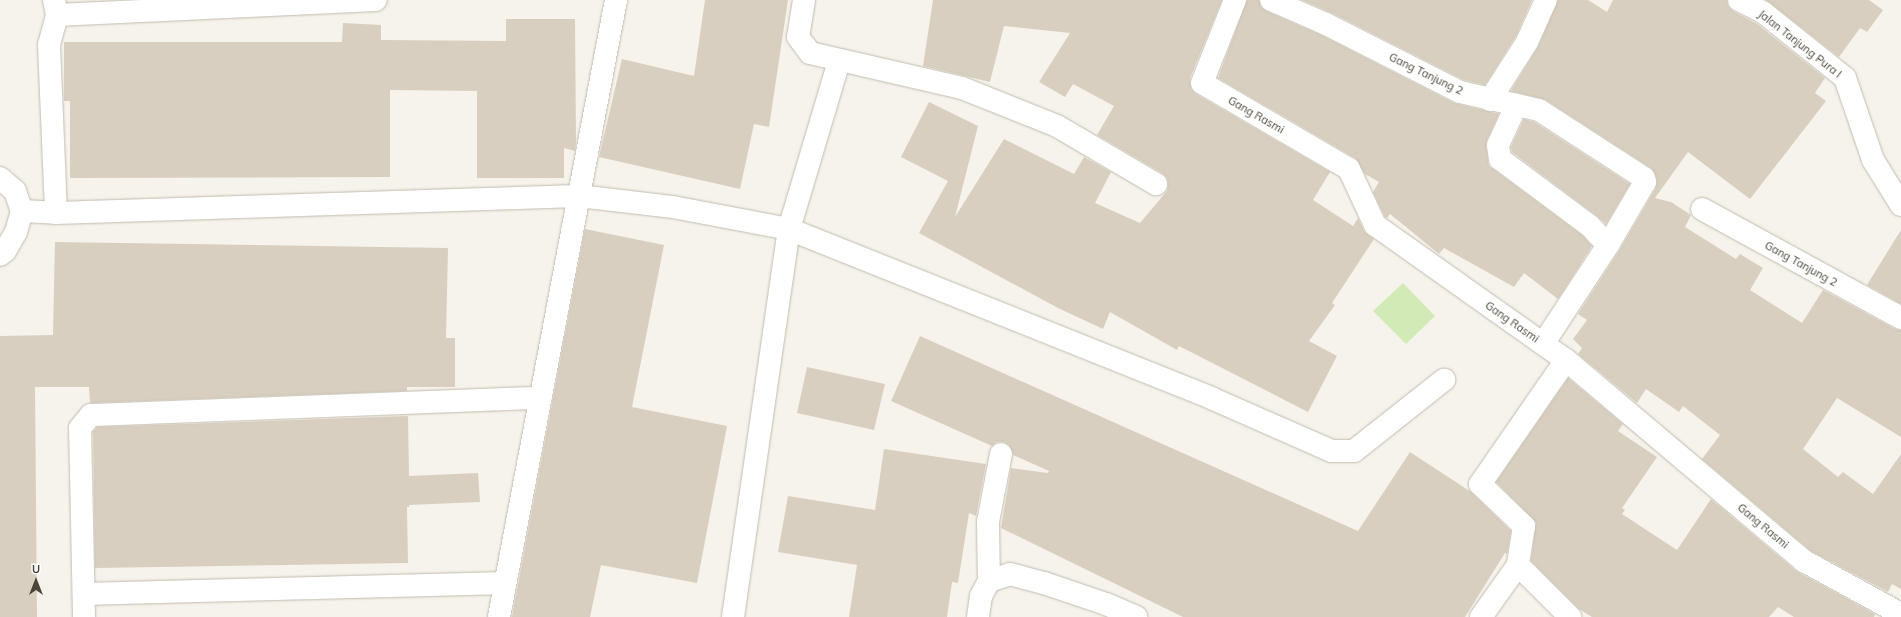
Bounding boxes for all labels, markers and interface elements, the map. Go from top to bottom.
street label: Jalan Tanjung Pura I [1756,7,1844,81]
street label: Gang Tanjung 2 [1387,50,1465,98]
street label: Gang Rasmi [1226,94,1286,136]
street label: Gang Tanjung 2 [1762,239,1840,289]
street label: Gang Rasmi [1483,299,1541,345]
street label: Gang Rasmi [1735,501,1791,551]
north arrow [16,561,56,601]
text: U [32,562,40,576]

